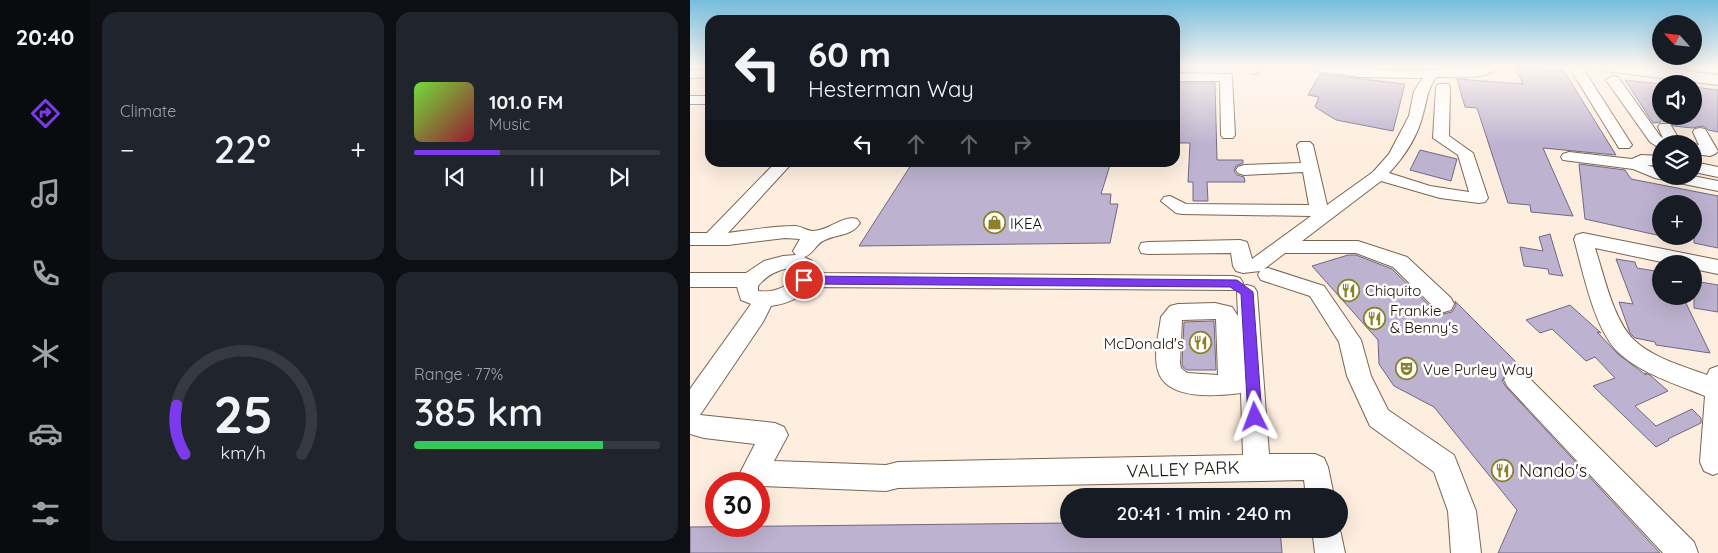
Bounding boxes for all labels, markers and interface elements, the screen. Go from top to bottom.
north arrow [1652,15,1702,65]
map controls [1652,15,1702,305]
text: 20:40 [16,23,74,51]
text: 60 m [808,32,891,76]
icon: left [725,35,790,100]
text: Hesterman Way [808,75,974,103]
button: sound [1652,75,1702,125]
text: 101.0 FM [489,90,563,114]
icon: directions [28,96,63,131]
text: Climate [120,101,176,121]
text: Music [489,114,531,134]
text: 22° [214,125,271,173]
icon: left [849,130,877,158]
icon: ahead [902,130,930,158]
icon: ahead [955,130,983,158]
icon: right [1008,130,1036,158]
text: − [120,132,135,167]
text: + [350,132,366,167]
button: layers [1652,135,1702,185]
icon: previous [441,163,469,191]
icon: pause [523,163,551,191]
icon: next [605,163,633,191]
icon: music [28,176,63,211]
button: + [1652,195,1702,245]
shop icon: IKEA [982,211,1006,235]
place label: IKEA [1010,214,1042,233]
button: − [1652,255,1702,305]
icon: phone [28,256,63,291]
pin [783,259,825,301]
icon: arrive [790,266,818,294]
restaurant icon: Chiquito [1337,278,1361,302]
place label: Chiquito [1365,281,1421,300]
place label: Frankie & Benny's [1390,301,1458,337]
restaurant icon: Frankie & Benny's [1362,307,1386,331]
restaurant icon: McDonald's [1188,331,1212,355]
place label: McDonald's [1104,334,1184,353]
icon: climate [28,336,63,371]
theatre icon: Vue Purley Way [1395,357,1419,381]
place label: Vue Purley Way [1423,360,1533,379]
text: Range · 77% [414,364,503,384]
text: 25 [213,381,273,446]
text: 385 km [414,388,543,436]
position arrow [1228,390,1280,442]
icon: car [28,416,63,451]
text: km/h [220,441,266,463]
street label: VALLEY PARK [1126,456,1240,482]
restaurant icon: Nando's [1491,458,1515,482]
place label: Nando's [1519,459,1587,482]
speed limit sign: 30 [705,472,770,537]
icon: filters [28,496,63,531]
text: 20:41 · 1 min · 240 m [1116,501,1292,525]

